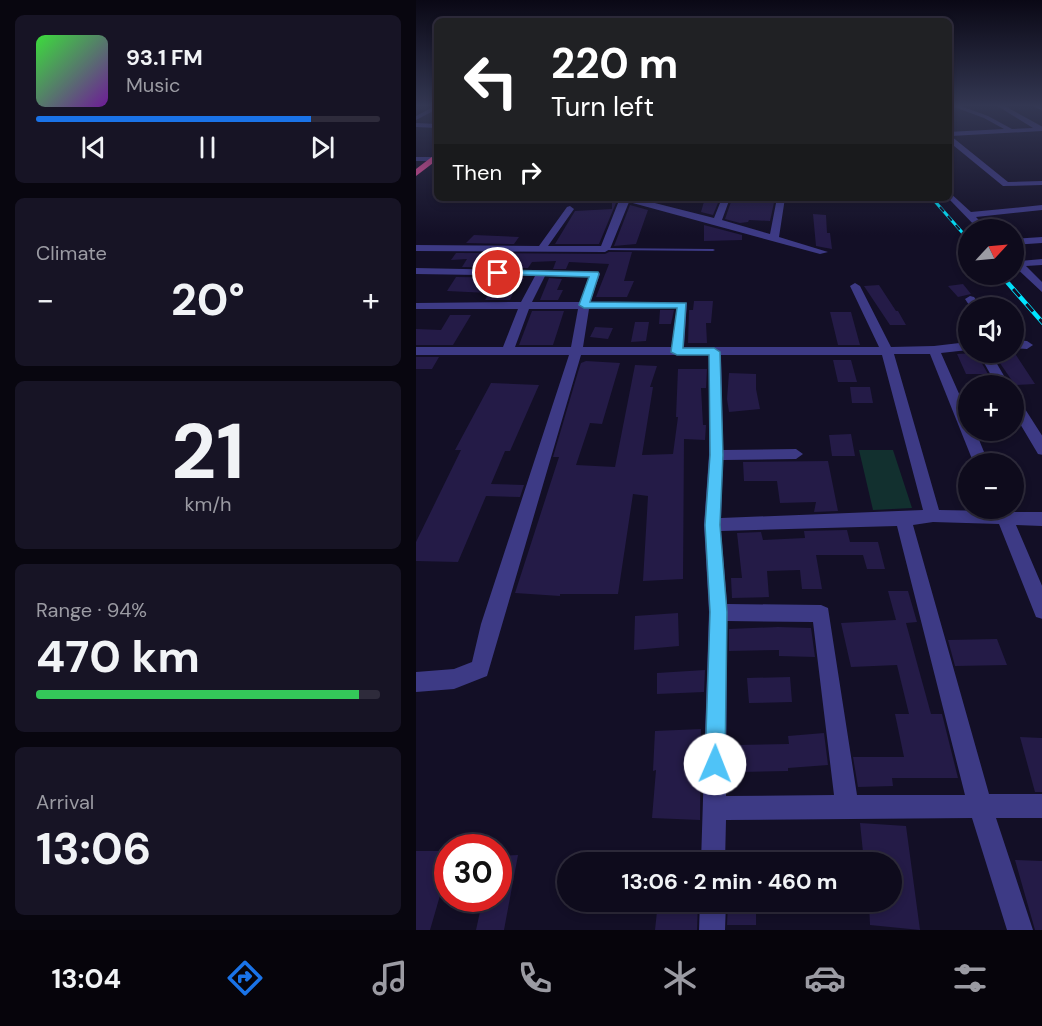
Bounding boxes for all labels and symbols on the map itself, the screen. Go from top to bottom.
north arrow [958,219,1024,285]
pin [472,247,523,298]
position arrow [683,732,747,796]
speed limit sign: 30 [434,834,512,912]

